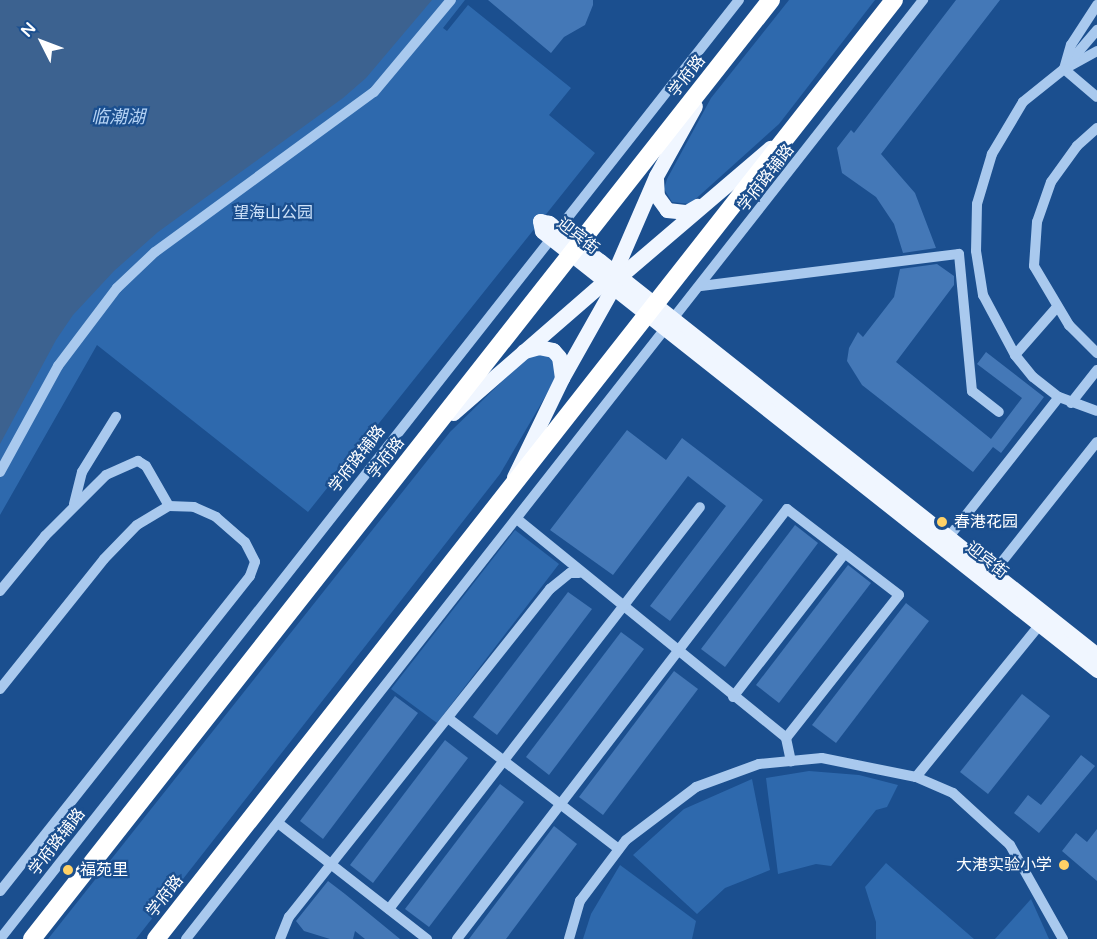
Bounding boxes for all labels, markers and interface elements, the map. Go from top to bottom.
north arrow [12,12,72,72]
text: N [17,18,40,41]
street label: 学府路 [665,51,709,101]
water label: 临潮湖 [91,106,145,128]
street label: 学府路辅路 [734,141,798,215]
park label: 望海山公园 [233,203,313,223]
street label: 迎宾街 [553,214,603,258]
street label: 学府路辅路 [325,422,389,496]
street label: 学府路 [364,433,408,483]
place label: 春港花园 [954,512,1018,532]
marker: 春港花园 [935,515,949,529]
street label: 迎宾街 [962,538,1012,582]
street label: 学府路辅路 [25,805,89,879]
place label: 大港实验小学 [956,855,1052,875]
marker: 大港实验小学 [1057,858,1071,872]
place label: 福苑里 [80,860,128,880]
marker: 福苑里 [61,863,75,877]
street label: 学府路 [143,871,187,921]

